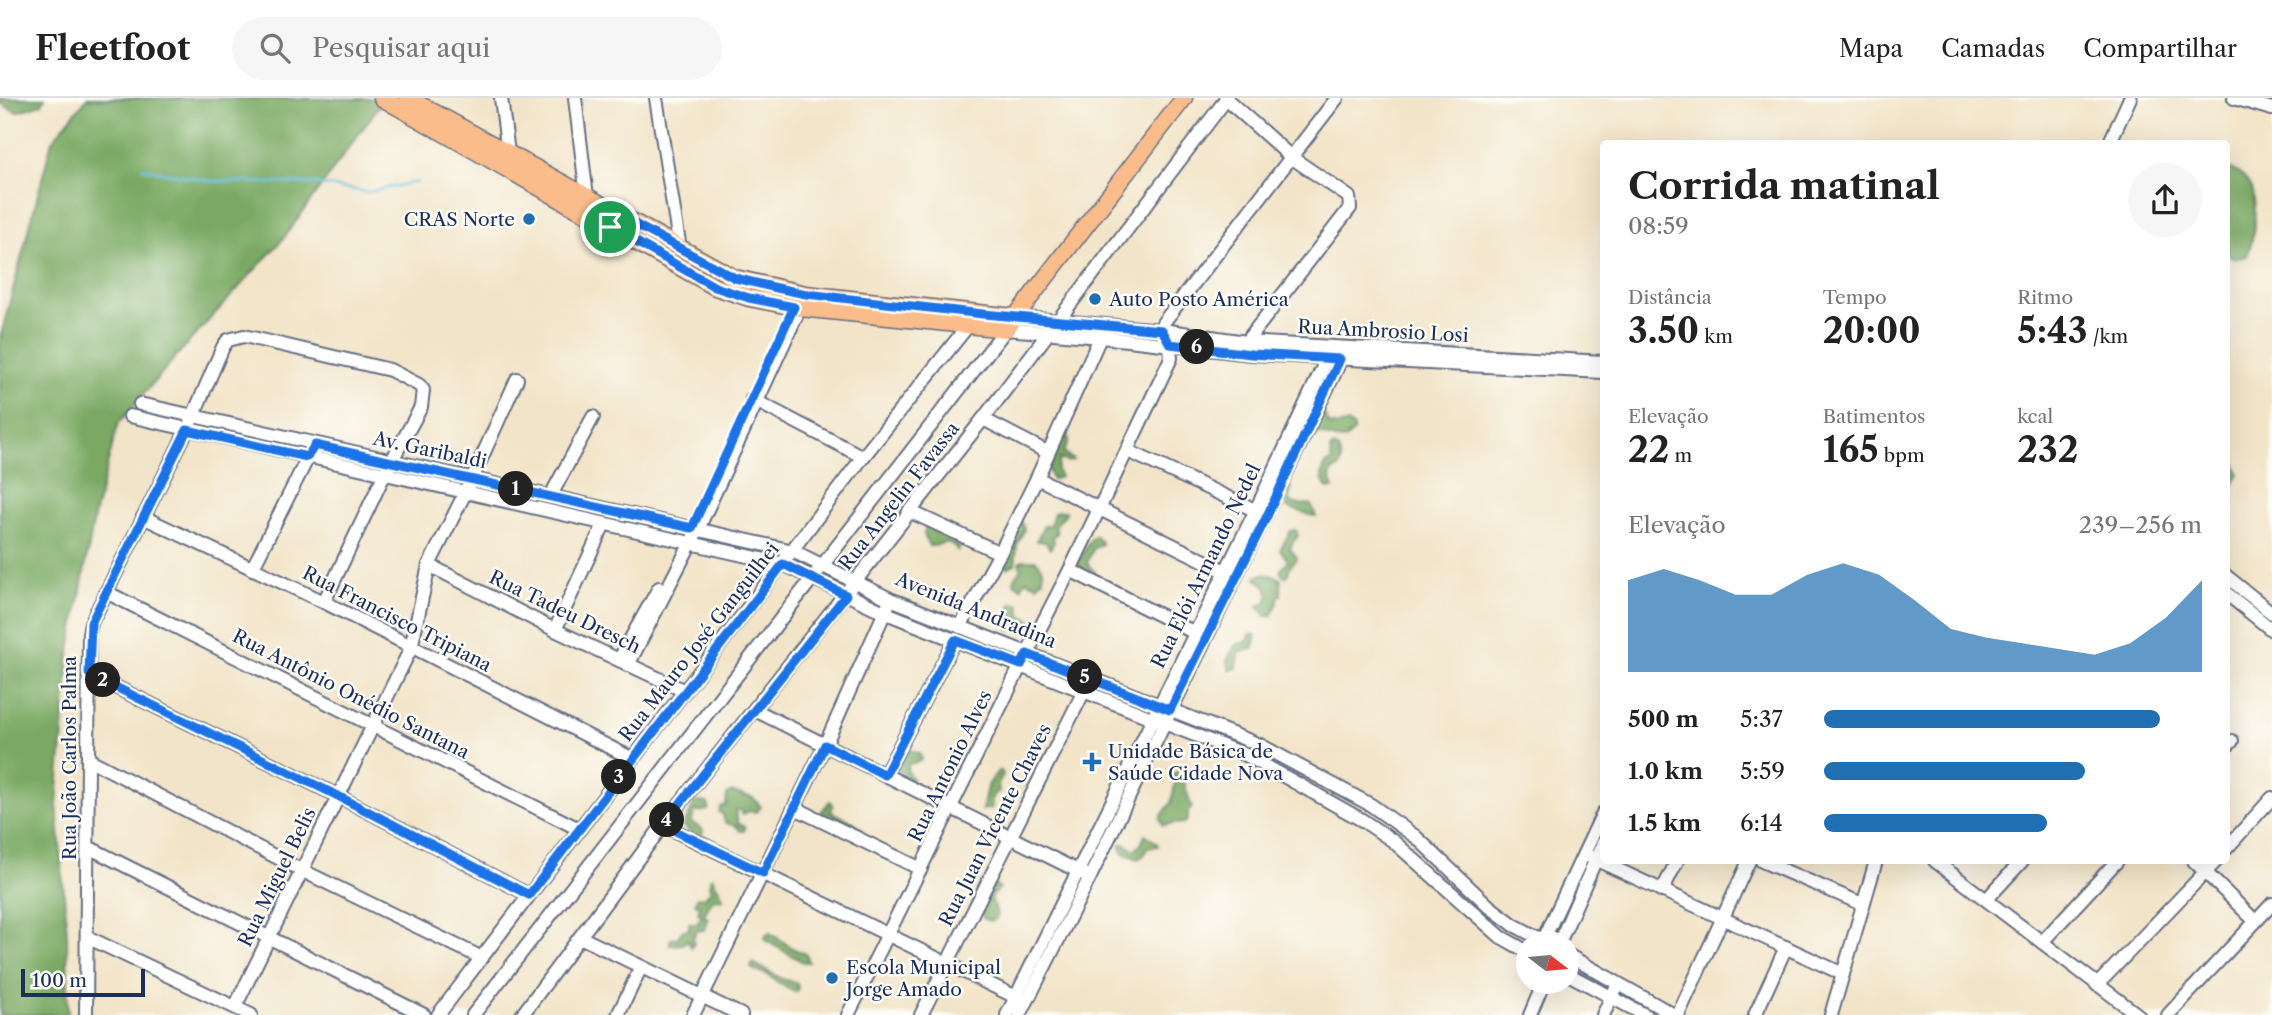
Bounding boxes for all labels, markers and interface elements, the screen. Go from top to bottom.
search box [232,17,722,80]
text: Fleetfoot [35,28,190,69]
icon: search [256,29,294,67]
text: Pesquisar aqui [312,32,490,64]
text: Mapa [1839,34,1903,63]
text: Camadas [1941,34,2045,63]
text: Compartilhar [2083,34,2237,63]
text: Corrida matinal [1628,162,1940,209]
button: share [2128,163,2202,237]
pin [580,197,640,257]
place label: CRAS Norte [404,208,515,231]
icon: arrive [591,208,629,246]
marker: CRAS Norte [521,211,537,227]
text: 08:59 [1628,212,1689,240]
text: Distância [1628,286,1712,309]
text: Tempo [1823,286,1887,309]
text: Ritmo [2017,286,2073,309]
place label: Auto Posto América [1108,288,1289,311]
marker: Auto Posto América [1087,291,1103,307]
text: 3.50 [1628,309,1699,352]
text: 20:00 [1823,309,1921,352]
text: 5:43 [2017,309,2088,352]
street label: Rua Ambrosio Losi [1297,315,1469,347]
text: km [1699,325,1733,348]
text: /km [2088,325,2128,348]
pin: 6 [1180,330,1214,364]
text: 6 [1191,335,1202,358]
text: Elevação [1628,405,1709,428]
text: Batimentos [1823,405,1925,428]
text: kcal [2017,405,2053,428]
street label: Rua Angelin Favassa [834,417,964,575]
street label: Av. Garibaldi [370,427,489,473]
text: 22 [1628,428,1669,471]
text: 165 [1823,428,1879,471]
text: 232 [2017,428,2078,471]
text: m [1669,444,1692,467]
text: bpm [1879,444,1925,467]
street label: Rua Elói Armando Nedel [1146,460,1266,672]
pin: 1 [498,472,534,506]
text: 1 [511,477,520,500]
text: Elevação [1628,511,1726,539]
text: 239–256 m [2079,511,2202,539]
street label: Rua Mauro José Ganguilhei [614,538,784,746]
street label: Rua Francisco Tripiana [299,561,495,677]
street label: Rua Tadeu Dresch [486,565,644,659]
street label: Avenida Andradina [891,567,1060,653]
street label: Rua Antônio Onédio Santana [229,624,473,764]
street label: Rua João Carlos Palma [58,656,81,860]
pin: 5 [1068,660,1102,694]
pin: 2 [86,662,120,698]
text: 5 [1079,665,1090,688]
text: 2 [97,668,108,691]
street label: Rua Antonio Alves [903,686,997,846]
text: 500 m [1628,705,1699,733]
text: 5:37 [1740,705,1783,733]
street label: Rua Juan Vicente Chaves [934,720,1056,930]
place label: Unidade Básica de Saúde Cidade Nova [1108,740,1283,785]
marker: Unidade Básica de Saúde Cidade Nova [1082,752,1102,772]
text: 1.0 km [1628,757,1703,785]
text: 5:59 [1740,757,1785,785]
pin: 3 [602,760,636,794]
text: 3 [613,765,624,788]
pin: 4 [650,802,684,838]
street label: Rua Miguel Belis [233,804,321,950]
text: 4 [661,808,672,831]
text: 1.5 km [1628,809,1701,837]
text: 6:14 [1740,809,1783,837]
north arrow [1516,931,1578,994]
map controls [1516,931,1579,994]
place label: Escola Municipal Jorge Amado [843,956,1001,1001]
scale bar [21,966,145,998]
text: 100 m [32,969,87,992]
marker: Escola Municipal Jorge Amado [824,970,840,986]

